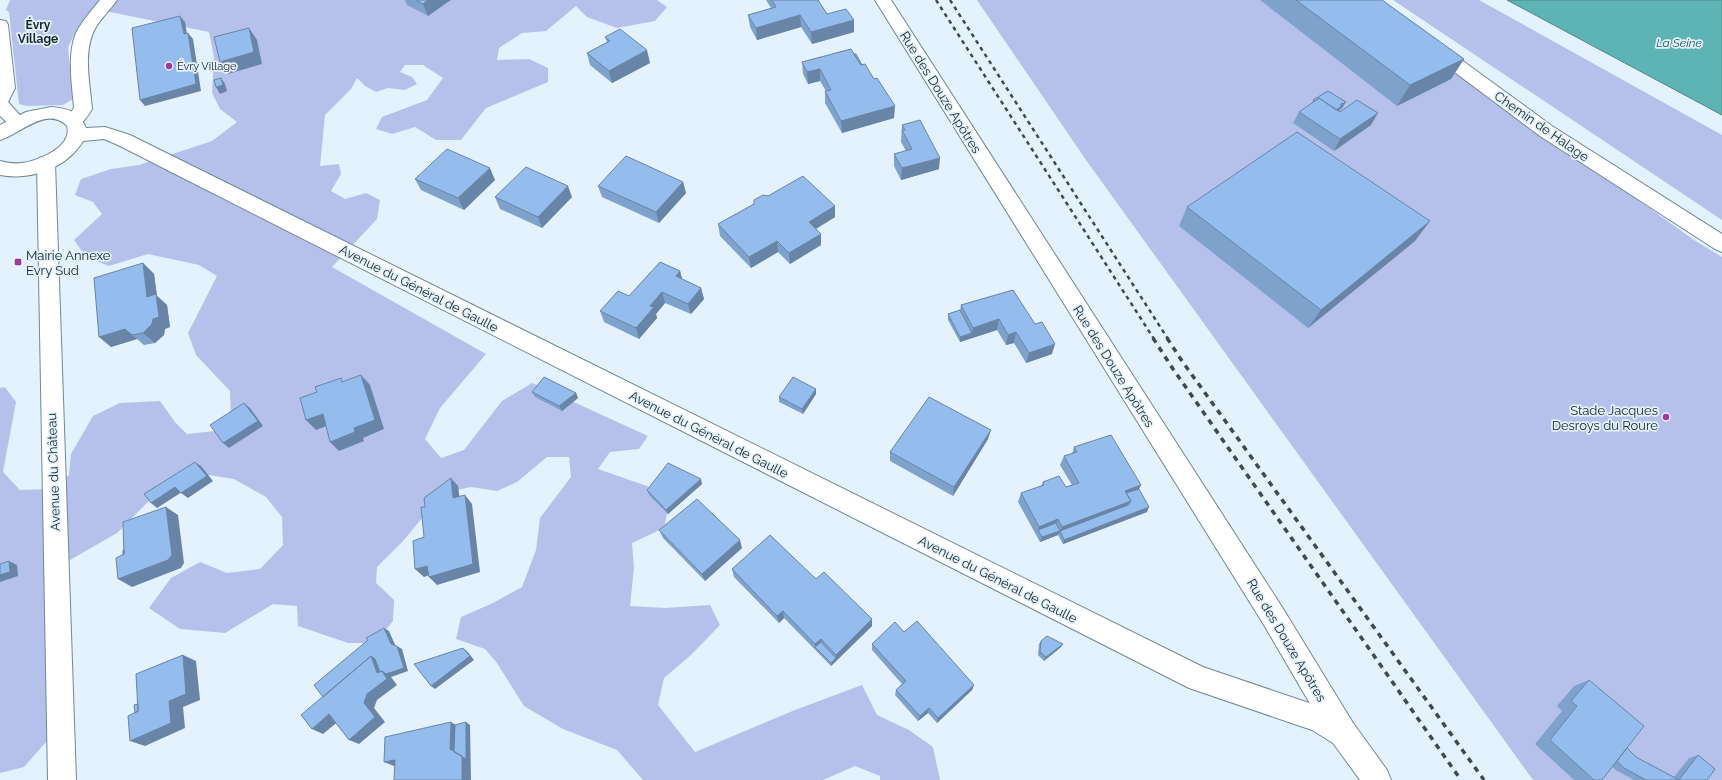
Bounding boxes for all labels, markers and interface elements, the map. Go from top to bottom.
district label: Évry Village [18,17,58,46]
street label: Rue des Douze Apôtres [897,29,984,156]
water label: La Seine [1656,36,1702,50]
place label: Évry Village [177,59,237,73]
marker: Évry Village [164,61,174,71]
street label: Chemin de Halage [1492,88,1592,165]
street label: Avenue du Général de Gaulle [337,242,501,335]
place label: Mairie Annexe Evry Sud [26,248,111,278]
marker: Mairie Annexe Evry Sud [13,257,23,267]
street label: Rue des Douze Apôtres [1070,303,1157,430]
street label: Avenue du Général de Gaulle [627,388,791,481]
place label: Stade Jacques Desroys du Roure [1552,403,1658,433]
marker: Stade Jacques Desroys du Roure [1661,412,1671,422]
street label: Avenue du Château [44,413,63,531]
street label: Avenue du Général de Gaulle [916,533,1080,626]
street label: Rue des Douze Apôtres [1244,576,1329,705]

